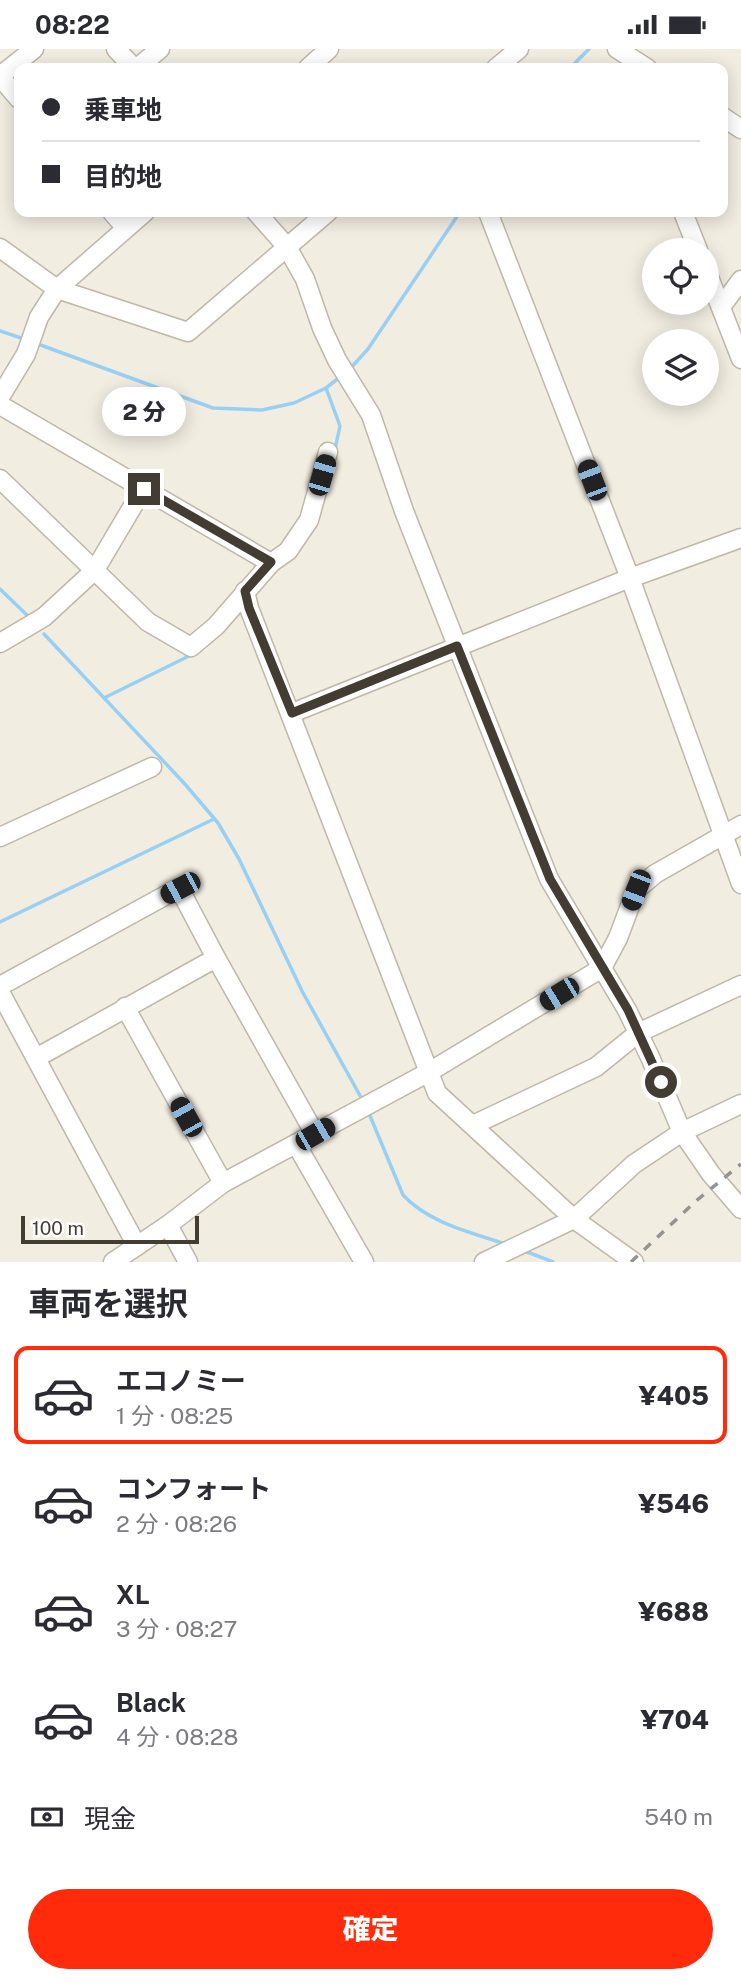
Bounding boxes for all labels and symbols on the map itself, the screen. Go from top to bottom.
callout: 2 分 [102,387,186,437]
car [307,452,338,498]
car [575,457,610,503]
route end [128,473,160,505]
car [619,867,654,913]
car [157,869,204,907]
car [536,974,583,1014]
route start [645,1066,677,1098]
car [167,1094,206,1140]
car [292,1114,339,1154]
scale bar [21,1213,200,1245]

